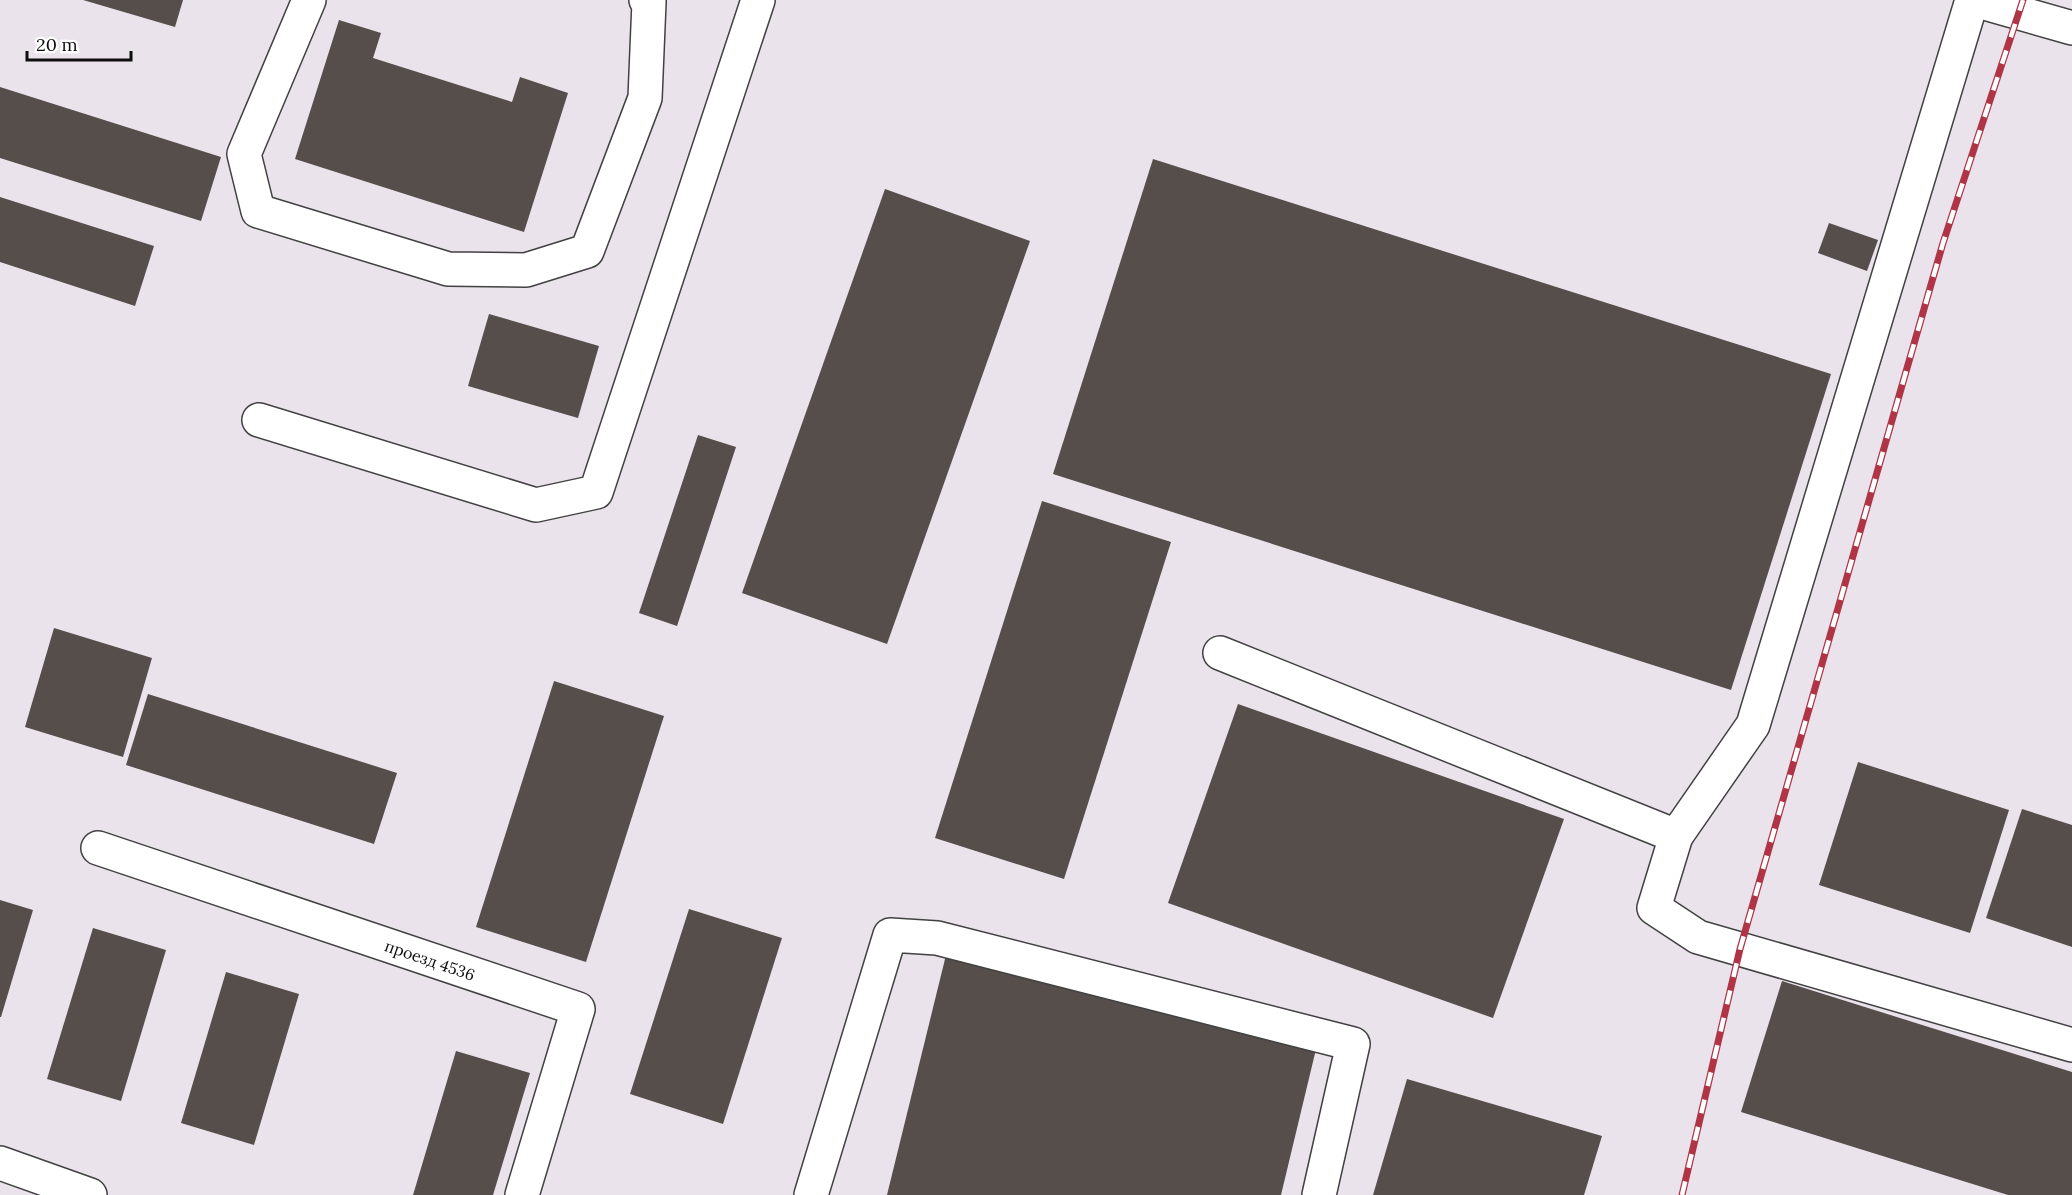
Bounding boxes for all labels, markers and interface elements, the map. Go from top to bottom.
scale bar [27,24,130,62]
text: 20 m [36,33,78,56]
street label: проезд 4536 [382,935,478,985]

